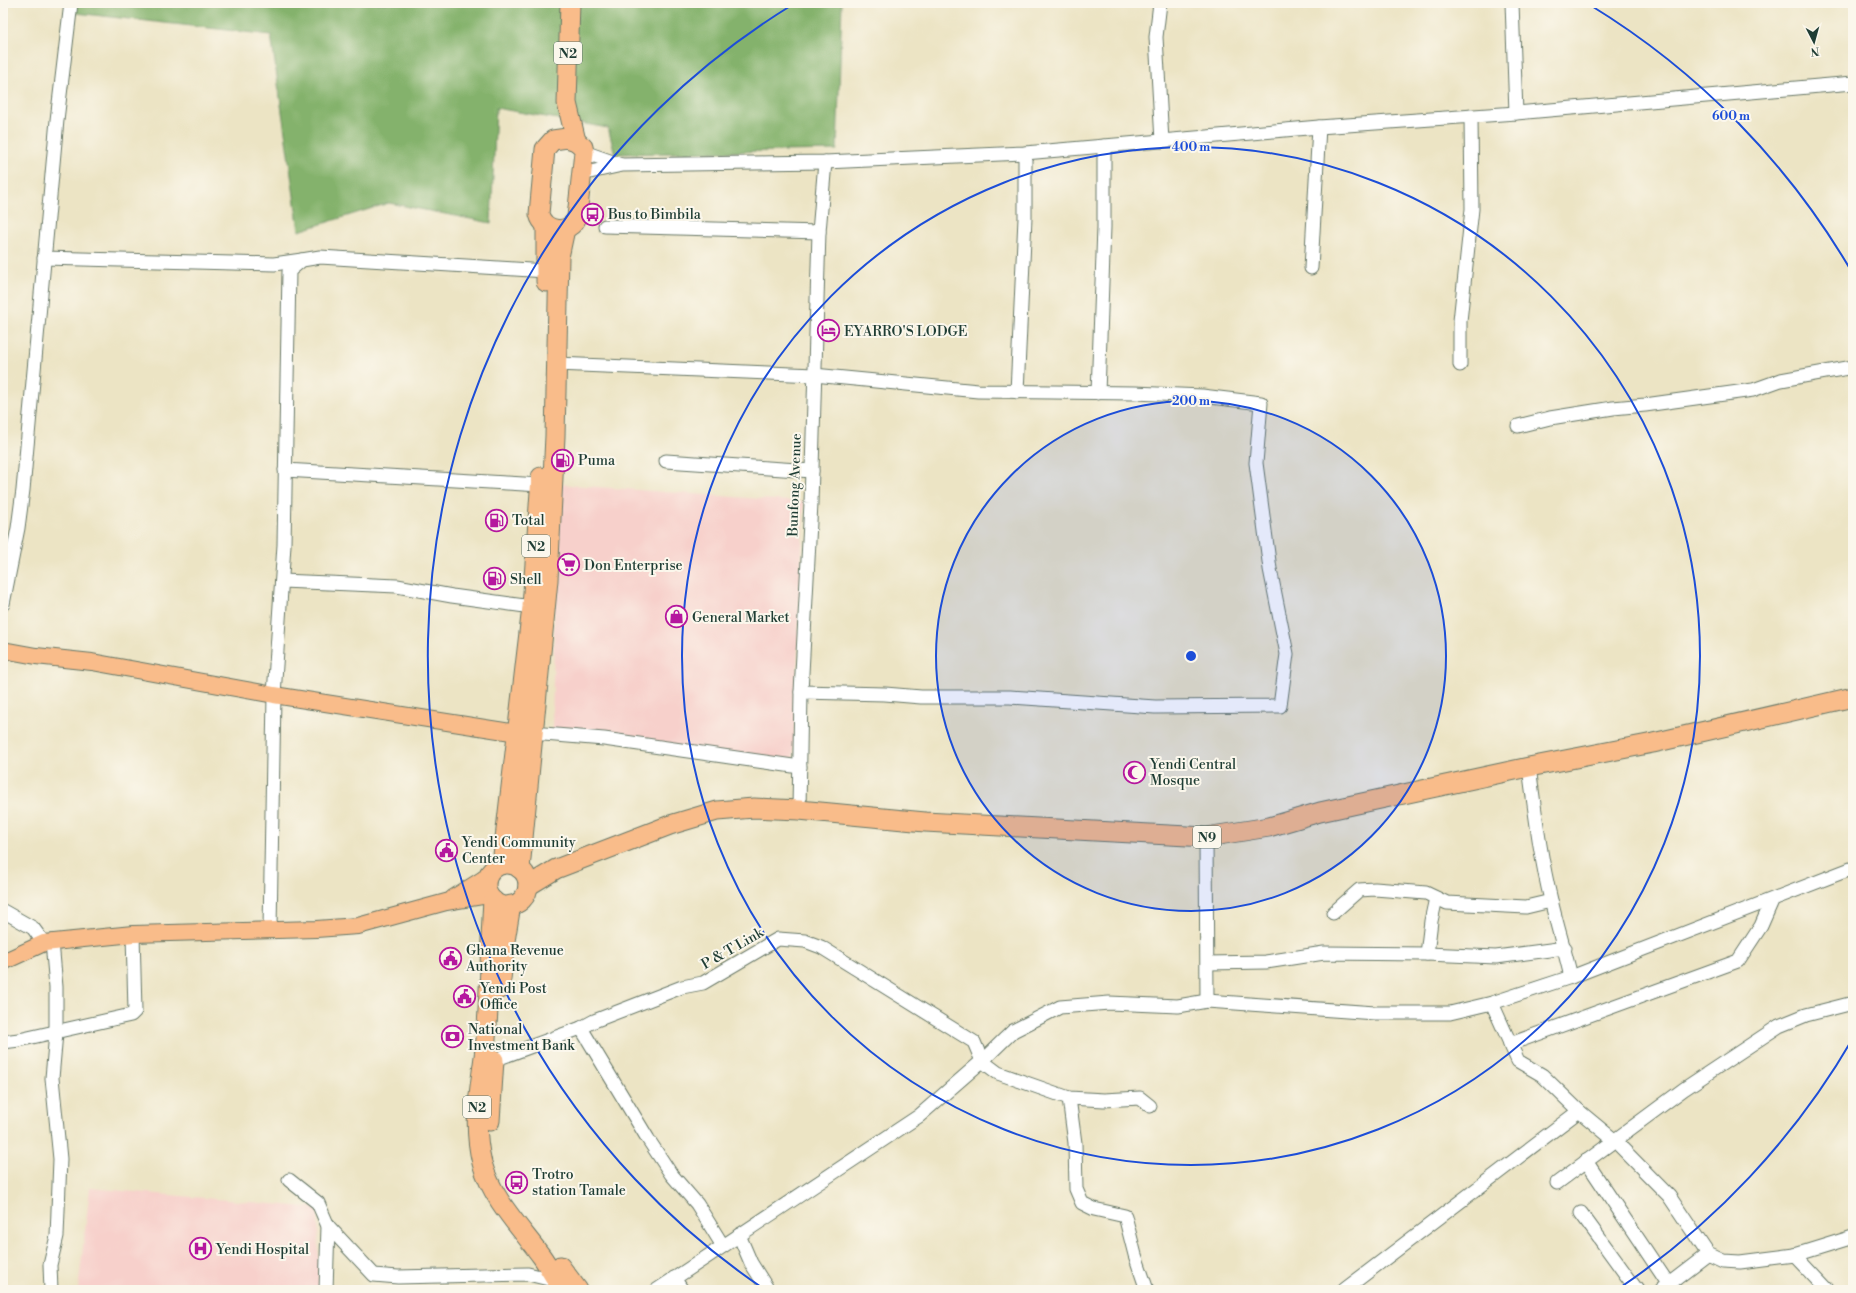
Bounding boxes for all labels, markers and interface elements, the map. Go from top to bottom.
north arrow [1794,22,1834,62]
road number: N2 [554,42,582,64]
text: N [1810,44,1820,58]
text: 600 m [1712,109,1750,124]
text: 400 m [1172,140,1210,155]
bus stop icon: Bus to Bimbila [579,201,605,227]
place label: Bus to Bimbila [607,206,702,224]
hotel icon: EYARRO'S LODGE [815,318,841,344]
place label: EYARRO'S LODGE [844,323,968,341]
text: 200 m [1172,394,1210,409]
street label: Bunfong Avenue [784,433,806,538]
fuel station icon: Puma [550,447,576,473]
place label: Puma [578,452,616,470]
fuel station icon: Total [484,507,510,533]
place label: Total [512,512,545,530]
road number: N2 [522,535,550,557]
supermarket icon: Don Enterprise [555,552,581,578]
place label: Don Enterprise [584,557,683,575]
fuel station icon: Shell [482,566,508,592]
place label: Shell [510,571,542,589]
shop icon: General Market [664,604,690,630]
place label: General Market [692,609,790,627]
centre of rings [1184,649,1198,663]
place label: Yendi Central Mosque [1149,756,1236,790]
mosque icon: Yendi Central Mosque [1121,759,1147,785]
road number: N9 [1193,826,1221,848]
place label: Yendi Community Center [461,834,576,868]
public building icon: Yendi Community Center [434,837,460,863]
street label: P & T Link [698,924,767,974]
place label: Ghana Revenue Authority [465,942,564,976]
public building icon: Ghana Revenue Authority [437,945,463,971]
place label: Yendi Post Office [479,980,547,1014]
public building icon: Yendi Post Office [451,983,477,1009]
place label: National Investment Bank [468,1021,575,1055]
bank icon: National Investment Bank [440,1024,466,1050]
road number: N2 [463,1096,491,1118]
place label: Trotro station Tamale [532,1166,626,1200]
bus stop icon: Trotro station Tamale [503,1169,529,1195]
hospital icon: Yendi Hospital [187,1236,213,1262]
place label: Yendi Hospital [215,1241,309,1259]

